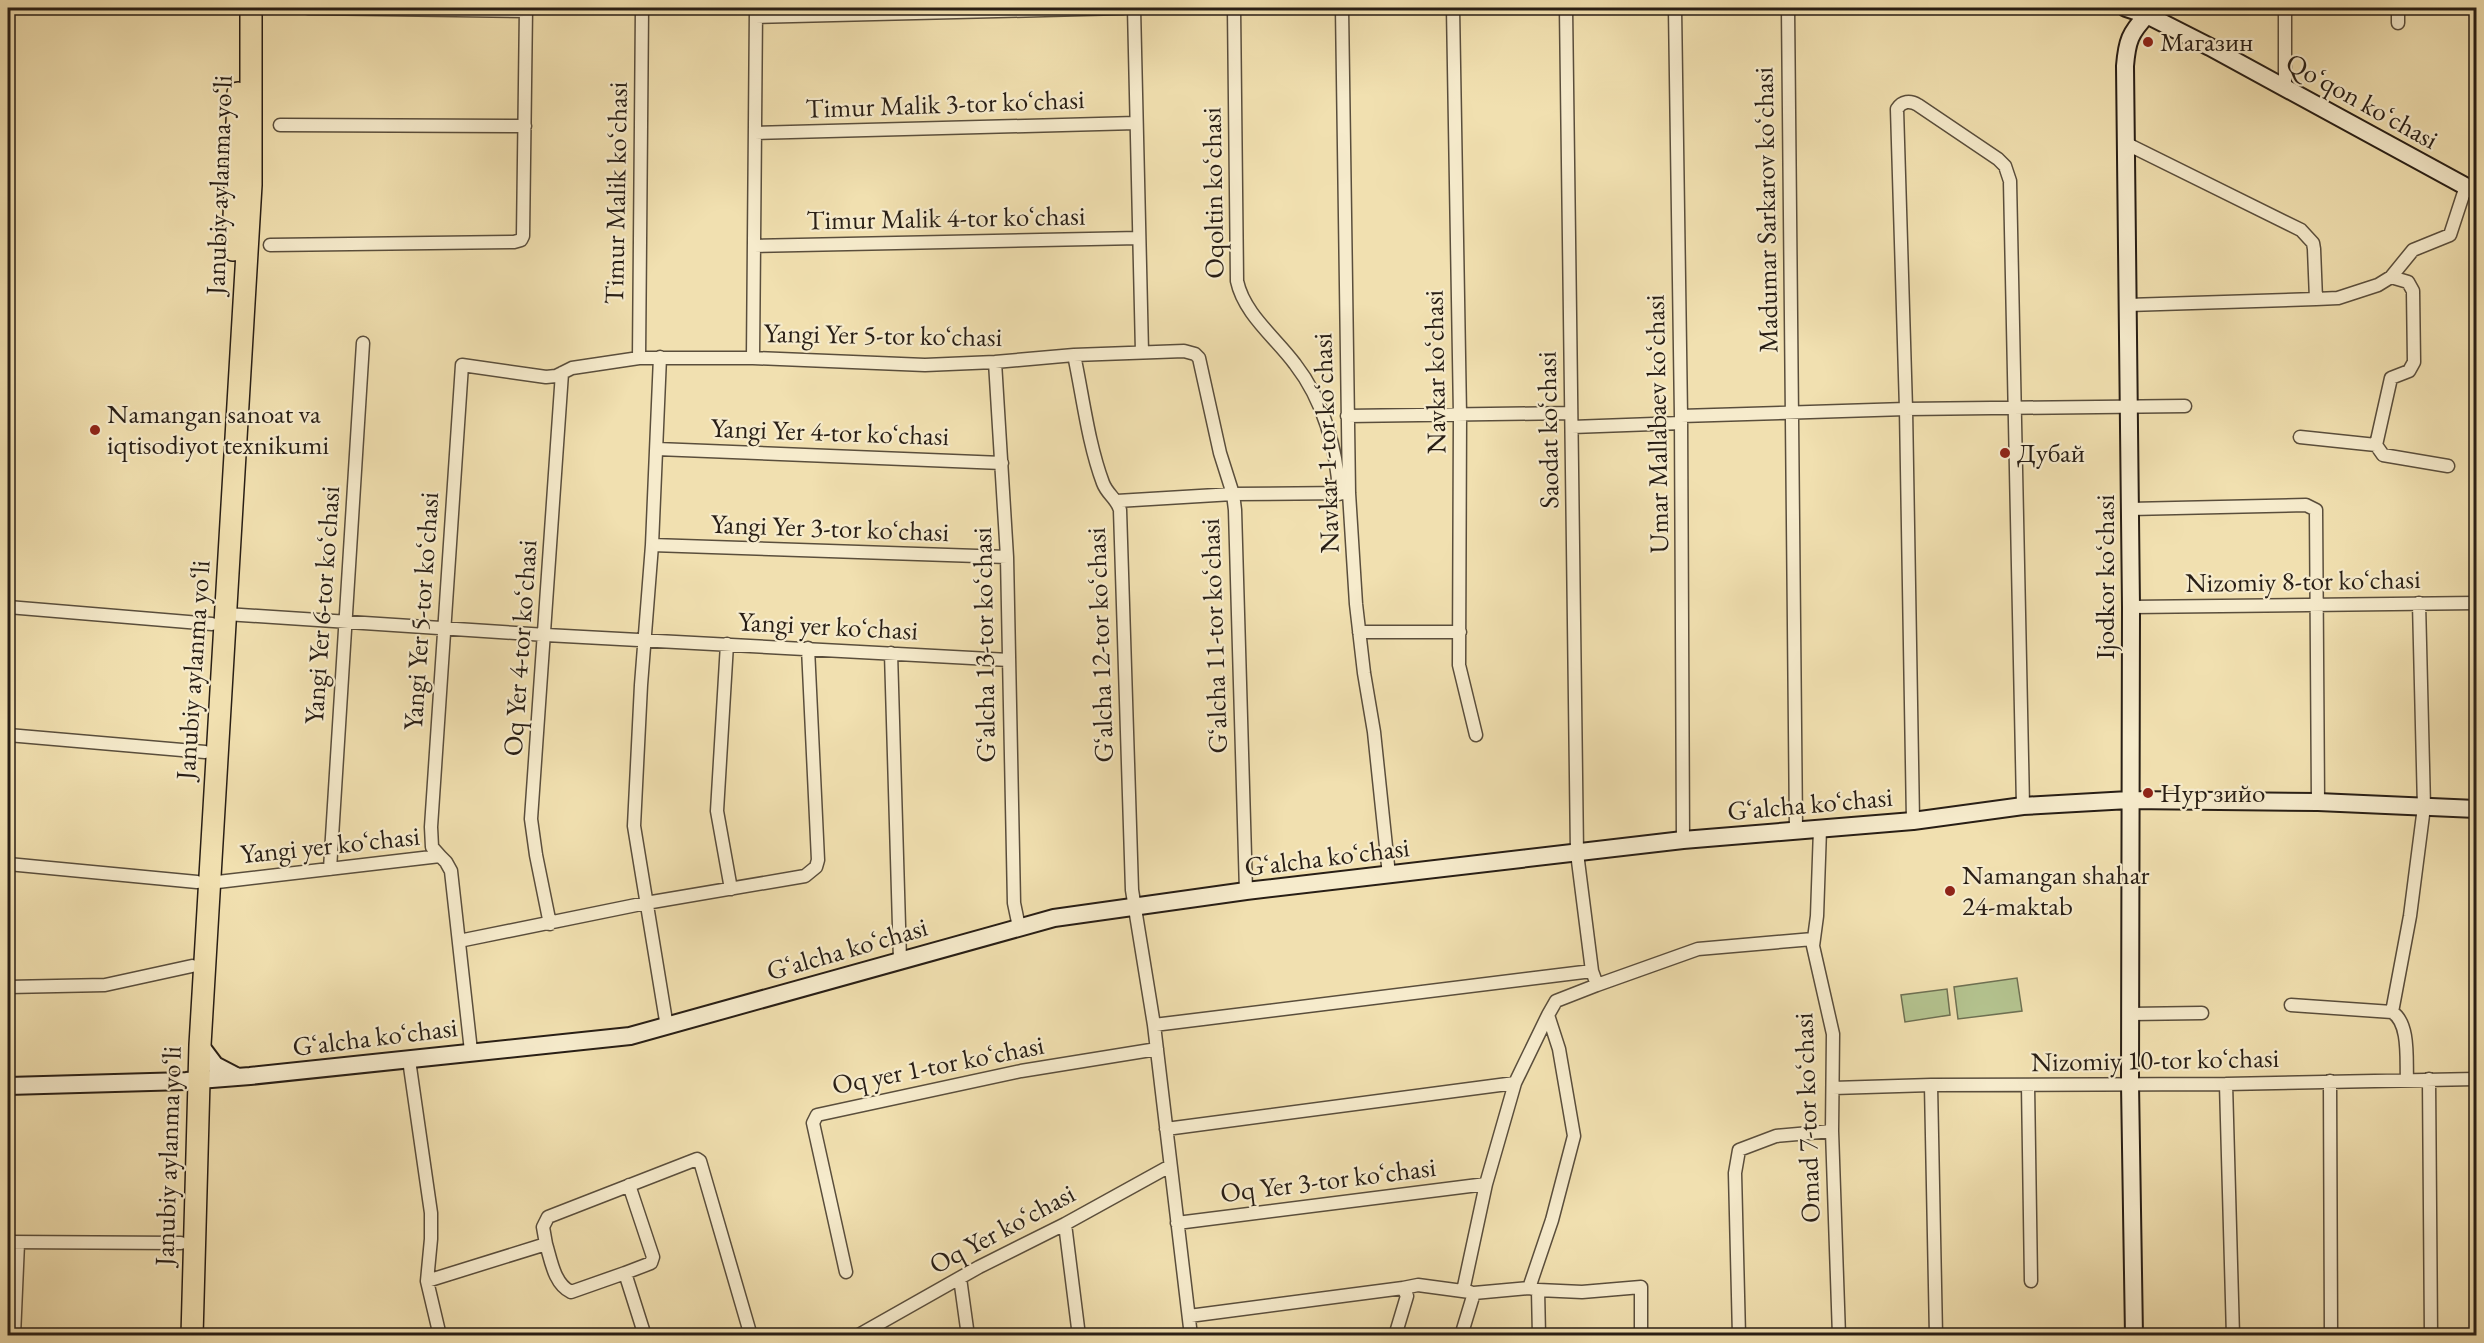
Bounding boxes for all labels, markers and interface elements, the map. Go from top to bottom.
place label: Магазин [2160,24,2253,59]
marker: Магазин [2141,35,2155,49]
street label: Qoʻqon koʻchasi [2280,44,2445,157]
street label: Madumar Sarkarov koʻchasi [1745,66,1785,353]
street label: Janubiy aylanma yoʻli [197,74,240,298]
street label: Timur Malik koʻchasi [596,81,635,305]
street label: Timur Malik 3-tor koʻchasi [805,81,1085,126]
street label: Oqoltin koʻchasi [1194,107,1231,279]
street label: Timur Malik 4-tor koʻchasi [806,198,1086,237]
street label: Navkar koʻchasi [1416,289,1453,454]
street label: Umar Mallabaev koʻchasi [1637,294,1676,554]
street label: Yangi Yer 5-tor koʻchasi [763,315,1003,354]
street label: Navkar 1-tor koʻchasi [1304,332,1347,554]
street label: Saodat koʻchasi [1529,351,1566,509]
place label: Namangan sanoat va iqtisodiyot texnikumi [107,396,330,462]
street label: Yangi Yer 4-tor koʻchasi [710,410,950,453]
marker: Namangan sanoat va iqtisodiyot texnikumi [88,423,102,437]
place label: Дубай [2017,435,2085,470]
marker: Дубай [1998,446,2012,460]
street label: Yangi Yer 6-tor koʻchasi [296,484,347,725]
street label: Yangi Yer 5-tor koʻchasi [395,490,446,731]
street label: Ijodkor koʻchasi [2087,494,2122,660]
street label: Yangi Yer 3-tor koʻchasi [710,506,950,549]
street label: Gʻalcha 11-tor koʻchasi [1192,517,1235,754]
street label: Gʻalcha 12-tor koʻchasi [1078,526,1121,763]
street label: Gʻalcha 13-tor koʻchasi [964,527,1003,763]
street label: Oq Yer 4-tor koʻchasi [494,538,545,757]
street label: Janubiy aylanma yoʻli [167,559,218,783]
street label: Nizomiy 8-tor koʻchasi [2185,561,2421,600]
street label: Yangi yer koʻchasi [737,603,919,648]
place label: Нур зийо [2160,775,2265,810]
street label: Gʻalcha koʻchasi [1726,779,1894,828]
marker: Нур зийо [2141,786,2155,800]
street label: Yangi yer koʻchasi [238,818,422,871]
street label: Gʻalcha koʻchasi [1243,829,1412,884]
place label: Namangan shahar 24-maktab [1962,857,2149,923]
marker: Namangan shahar 24-maktab [1943,884,1957,898]
street label: Gʻalcha koʻchasi [762,909,932,988]
street label: Gʻalcha koʻchasi [291,1009,460,1064]
street label: Omad 7-tor koʻchasi [1785,1012,1828,1224]
street label: Oq yer 1-tor koʻchasi [829,1027,1047,1102]
street label: Nizomiy 10-tor koʻchasi [2031,1040,2280,1079]
street label: Janubiy aylanma yoʻli [146,1045,189,1269]
street label: Oq Yer 3-tor koʻchasi [1218,1149,1438,1210]
street label: Oq Yer koʻchasi [923,1175,1081,1282]

